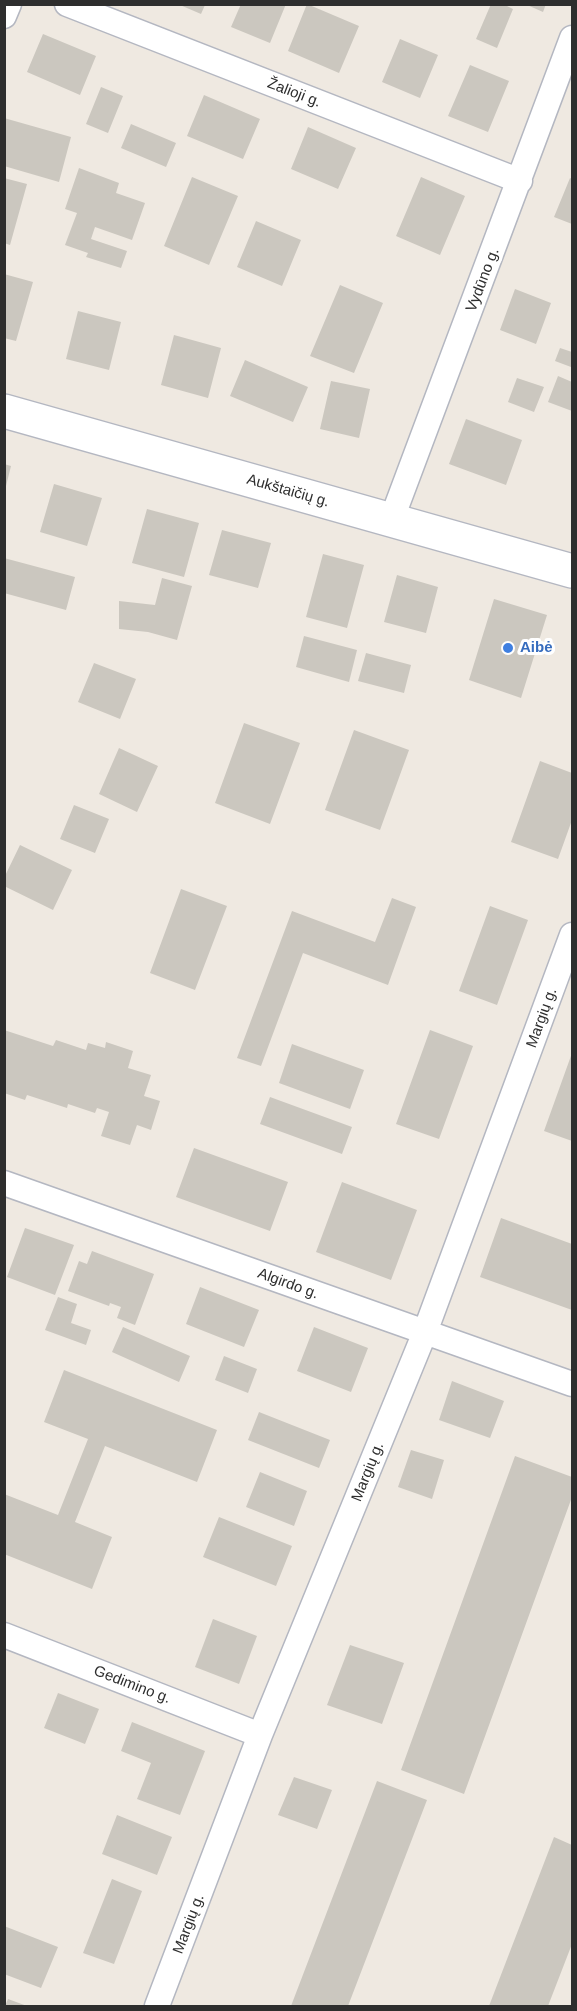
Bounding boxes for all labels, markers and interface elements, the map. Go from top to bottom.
street label: Žalioji g. [265,75,323,111]
street label: Vydūno g. [463,246,503,314]
street label: Aukštaičių g. [245,471,331,511]
place label: Aibė [520,639,553,657]
marker: Aibė [501,641,515,655]
street label: Margių g. [523,986,561,1050]
street label: Algirdo g. [255,1265,321,1303]
street label: Margių g. [348,1440,388,1504]
street label: Gedimino g. [91,1662,173,1708]
street label: Margių g. [169,1892,209,1956]

